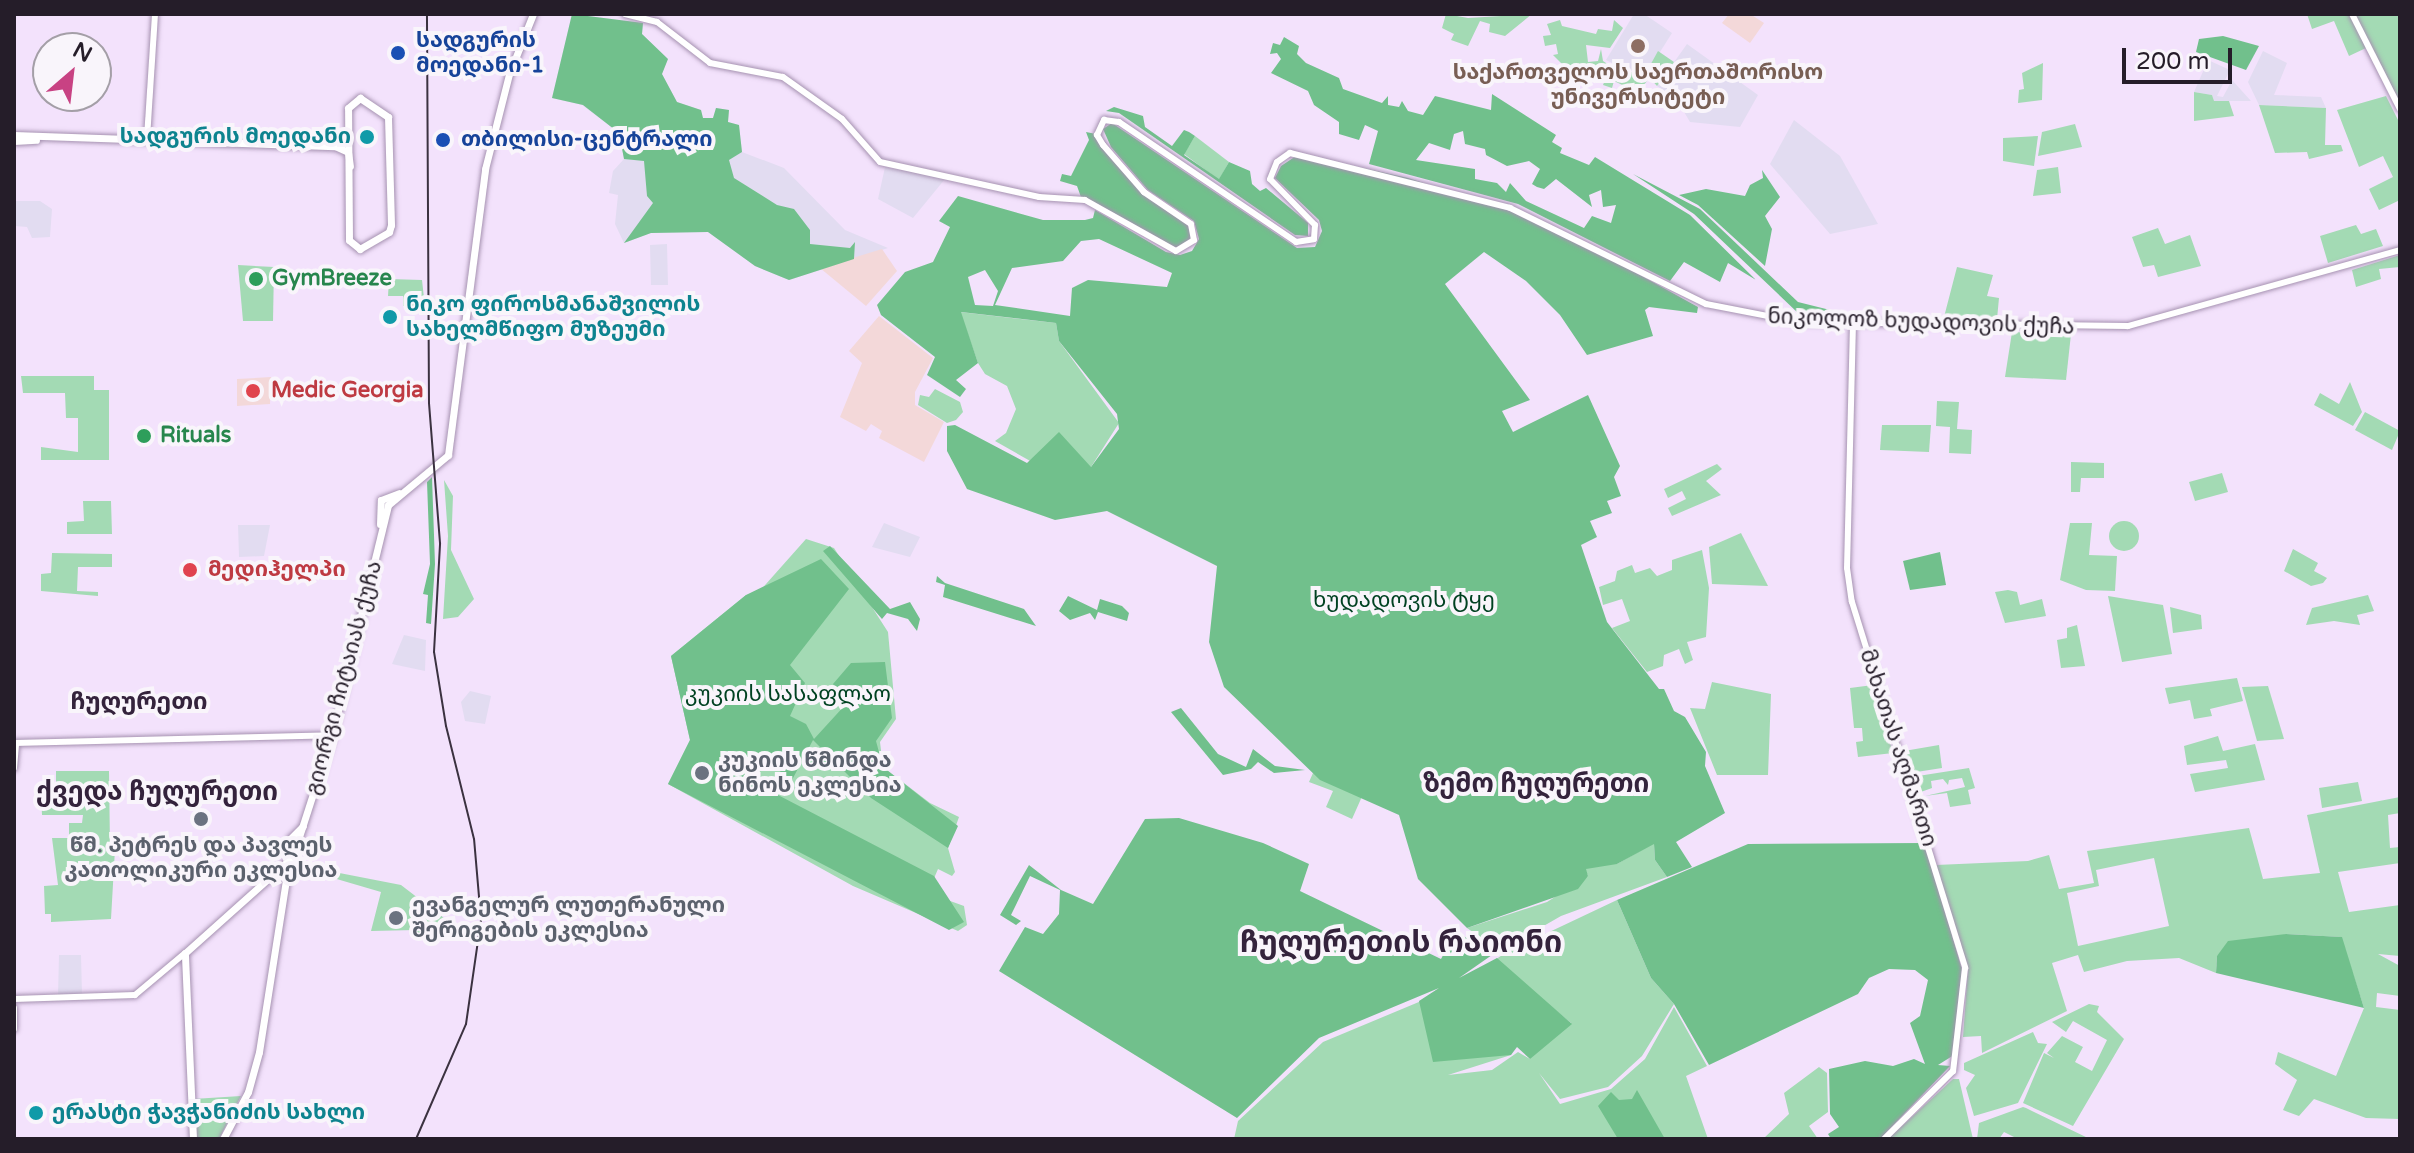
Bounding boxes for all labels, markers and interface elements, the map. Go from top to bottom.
place label: სადგურის მოედანი-1 [416,27,544,78]
north arrow [32,32,112,112]
scale bar [2126,32,2236,82]
text: N [68,37,96,68]
marker: საქართველოს საერთაშორისო უნივერსიტეტი [1629,37,1647,55]
marker: სადგურის მოედანი-1 [387,42,409,64]
text: 200 m [2136,47,2210,76]
place label: საქართველოს საერთაშორისო უნივერსიტეტი [1453,59,1823,110]
place label: სადგურის მოედანი [120,124,351,150]
place label: თბილისი-ცენტრალი [461,127,713,153]
marker: სადგურის მოედანი [358,128,376,146]
marker: თბილისი-ცენტრალი [432,129,454,151]
place label: GymBreeze [272,266,392,292]
marker: GymBreeze [247,270,265,288]
place label: ნიკო ფიროსმანაშვილის სახელმწიფო მუზეუმი [406,291,700,342]
street label: ნიკოლოზ ხუდადოვის ქუჩა [1767,303,2075,341]
marker: ნიკო ფიროსმანაშვილის სახელმწიფო მუზეუმი [381,308,399,326]
place label: Medic Georgia [271,378,424,404]
marker: Medic Georgia [242,380,264,402]
place label: Rituals [160,423,231,449]
marker: Rituals [135,427,153,445]
place label: მედიჰელპი [208,557,346,583]
street label: გიორგი ჩიტაიას ქუჩა [300,558,388,798]
marker: მედიჰელპი [179,559,201,581]
park label: ხუდადოვის ტყე [1313,588,1495,614]
street label: მახათას აღმართი [1854,646,1942,850]
park label: კუკიის სასაფლაო [685,682,891,708]
district label: ჩუღურეთი [70,688,208,716]
place label: კუკიის წმინდა ნინოს ეკლესია [718,747,902,798]
marker: კუკიის წმინდა ნინოს ეკლესია [693,764,711,782]
district label: ზემო ჩუღურეთი [1423,768,1649,800]
district label: ქვედა ჩუღურეთი [36,776,278,808]
marker: წმ. პეტრეს და პავლეს კათოლიკური ეკლესია [192,810,210,828]
place label: წმ. პეტრეს და პავლეს კათოლიკური ეკლესია [65,832,337,884]
place label: ევანგელურ ლუთერანული შერიგების ეკლესია [412,892,725,944]
marker: ევანგელურ ლუთერანული შერიგების ეკლესია [387,909,405,927]
district label: ჩუღურეთის რაიონი [1240,925,1562,961]
place label: ერასტი ჭავჭანიძის სახლი [52,1100,365,1126]
marker: ერასტი ჭავჭანიძის სახლი [27,1104,45,1122]

